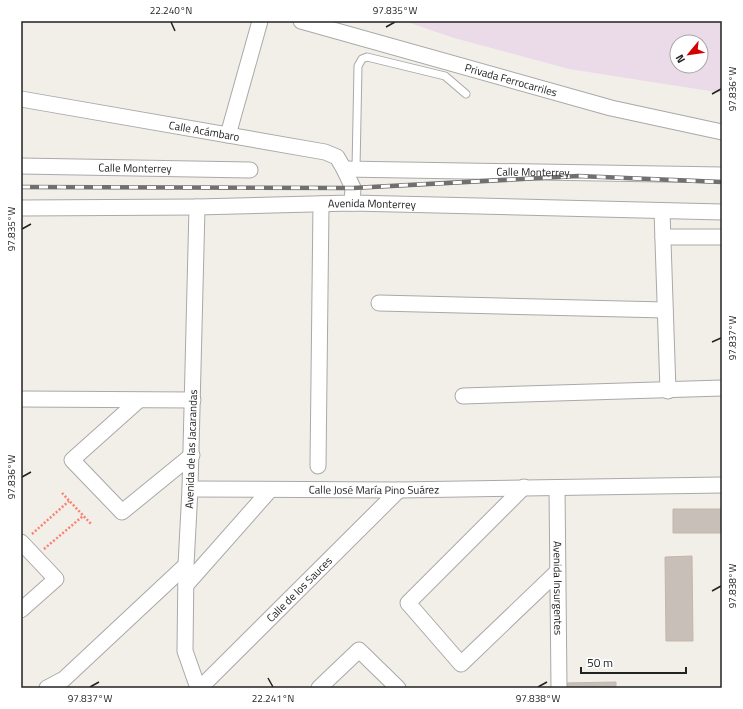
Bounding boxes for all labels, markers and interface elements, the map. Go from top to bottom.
text: 22.240°N [150,3,192,18]
text: 97.835°W [373,3,417,18]
north arrow [669,34,709,74]
text: N [671,52,689,66]
street label: Privada Ferrocarriles [463,59,559,100]
text: 97.836°W [725,67,740,111]
street label: Calle Acámbaro [168,117,241,145]
street label: Calle Monterrey [98,159,172,177]
street label: Calle Monterrey [496,163,570,181]
street label: Avenida Monterrey [328,195,417,213]
text: 97.835°W [4,207,19,251]
text: 97.837°W [725,316,740,360]
street label: Avenida de las Jacarandas [181,389,201,509]
text: 97.836°W [4,455,19,499]
street label: Calle José María Pino Suárez [309,481,439,498]
street label: Avenida Insurgentes [550,541,566,635]
street label: Calle de los Sauces [263,553,336,626]
text: 97.838°W [725,564,740,608]
scale bar [581,649,686,675]
text: 50 m [587,653,613,672]
text: 97.837°W [68,691,112,706]
text: 22.241°N [252,691,294,706]
text: 97.838°W [516,691,560,706]

